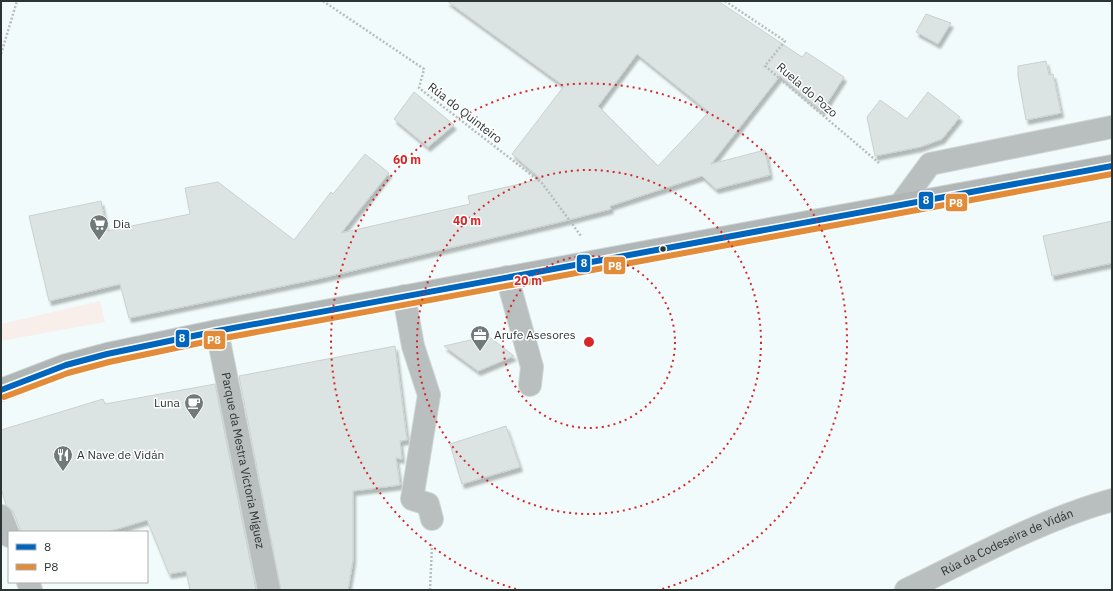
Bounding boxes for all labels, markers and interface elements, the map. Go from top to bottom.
street label: Ruela do Pozo [774,59,841,120]
street label: Rúa do Quinteiro [425,79,506,146]
text: 60 m [393,152,421,167]
line badge: 8 [918,191,934,210]
text: 8 [923,193,930,207]
line badge: P8 [945,193,968,212]
text: P8 [949,196,963,210]
supermarket icon: Dia [88,213,110,241]
text: 40 m [453,213,481,228]
place label: Dia [113,216,131,231]
unlabelled marker [658,244,668,254]
line badge: 8 [576,254,591,273]
text: 8 [581,256,588,270]
line badge: P8 [603,256,626,275]
text: P8 [608,259,622,273]
text: 20 m [514,273,542,288]
office icon: Arufe Asesores [469,324,491,352]
place label: Arufe Asesores [494,327,576,342]
line badge: 8 [175,329,190,348]
line badge: P8 [203,330,226,350]
text: 8 [179,331,186,345]
text: P8 [207,333,221,347]
centre of rings [582,335,596,349]
street label: Parque da Mestra Victoria Míguez [218,371,269,550]
cafe icon: Luna [183,392,205,420]
place label: Luna [154,395,181,410]
restaurant icon: A Nave de Vidán [52,444,74,472]
place label: A Nave de Vidán [77,447,164,462]
street label: Rúa da Codeseira de Vidán [938,505,1075,579]
legend [8,531,148,583]
text: 8 [44,539,51,554]
text: P8 [44,559,58,574]

